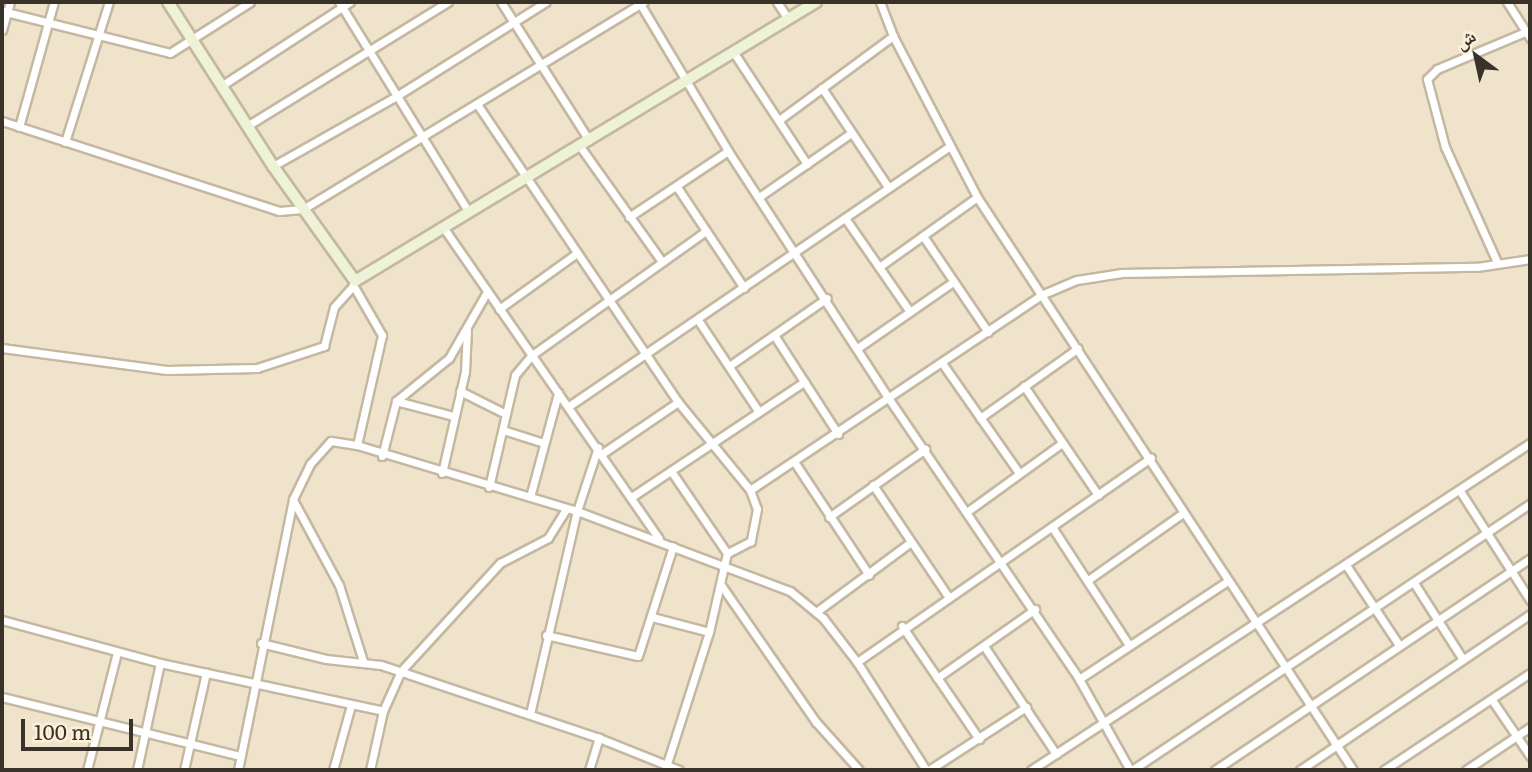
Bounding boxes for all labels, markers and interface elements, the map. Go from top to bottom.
north arrow [1441,21,1511,91]
text: ش [1448,21,1481,56]
scale bar [24,706,136,750]
text: 100 m [34,715,91,746]

